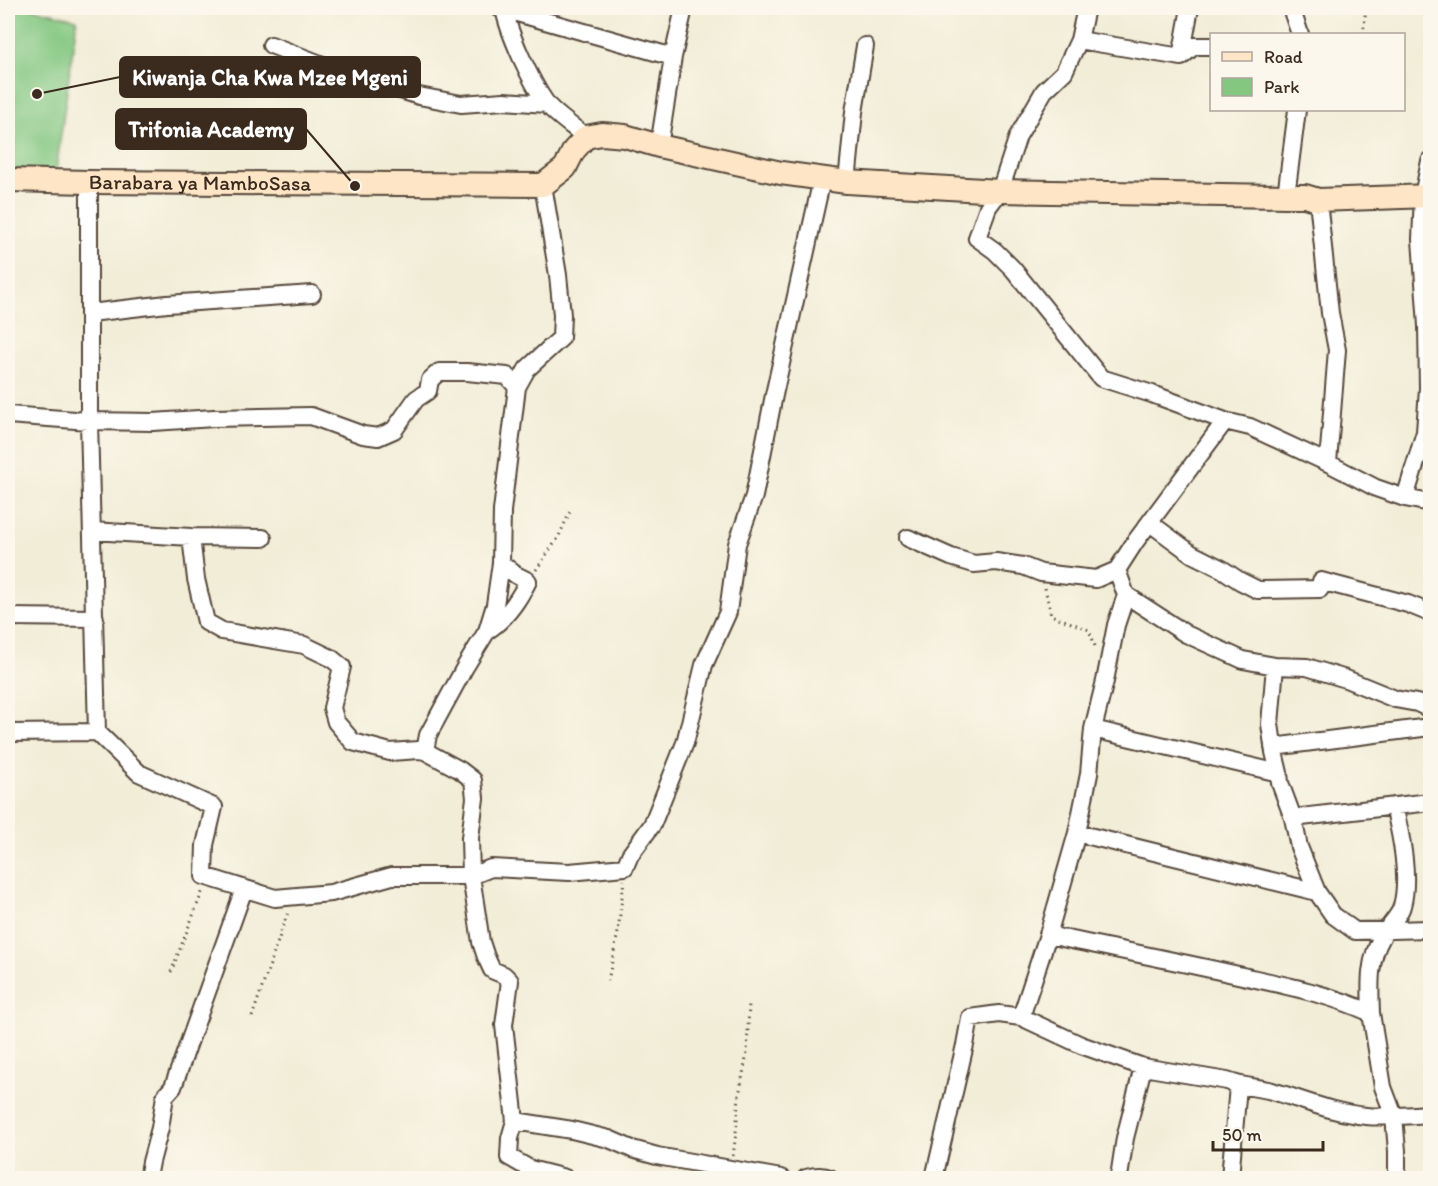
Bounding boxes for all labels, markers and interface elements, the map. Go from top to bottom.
legend [1210,33,1405,111]
text: Road [1264,46,1303,68]
callout: Kiwanja Cha Kwa Mzee Mgeni [120,57,420,97]
text: Kiwanja Cha Kwa Mzee Mgeni [132,64,408,91]
text: Park [1264,76,1299,98]
callout: Trifonia Academy [116,109,306,149]
text: Trifonia Academy [127,116,294,143]
street label: Barabara ya MamboSasa [89,169,311,195]
scale bar [1213,1114,1322,1152]
text: 50 m [1222,1124,1262,1146]

